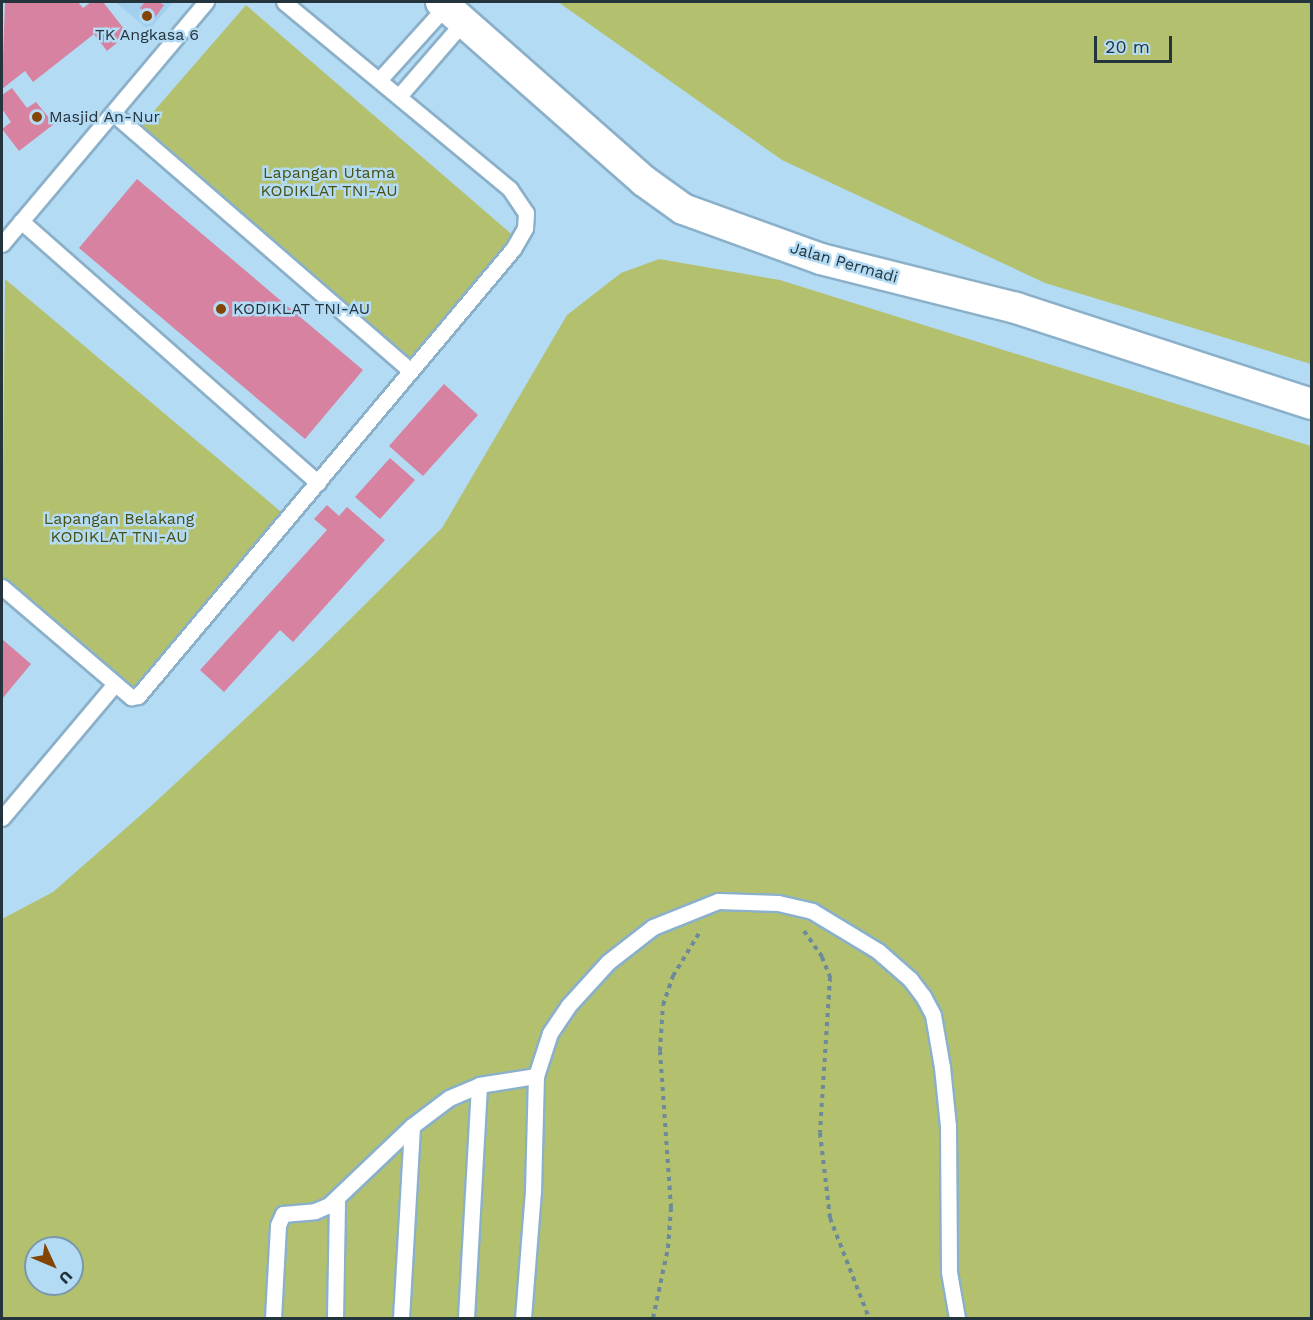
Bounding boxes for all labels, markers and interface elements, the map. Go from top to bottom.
marker: TK Angkasa 6 [140,9,154,23]
scale bar [1097,24,1175,62]
place label: TK Angkasa 6 [94,25,200,45]
text: 20 m [1105,36,1150,57]
place label: Masjid An-Nur [49,107,161,127]
marker: Masjid An-Nur [30,110,44,124]
park label: Lapangan Utama KODIKLAT TNI-AU [260,163,398,201]
street label: Jalan Permadi [788,238,900,288]
place label: KODIKLAT TNI-AU [233,299,371,319]
marker: KODIKLAT TNI-AU [214,302,228,316]
park label: Lapangan Belakang KODIKLAT TNI-AU [44,509,194,547]
north arrow [24,1236,84,1296]
text: U [55,1267,77,1288]

